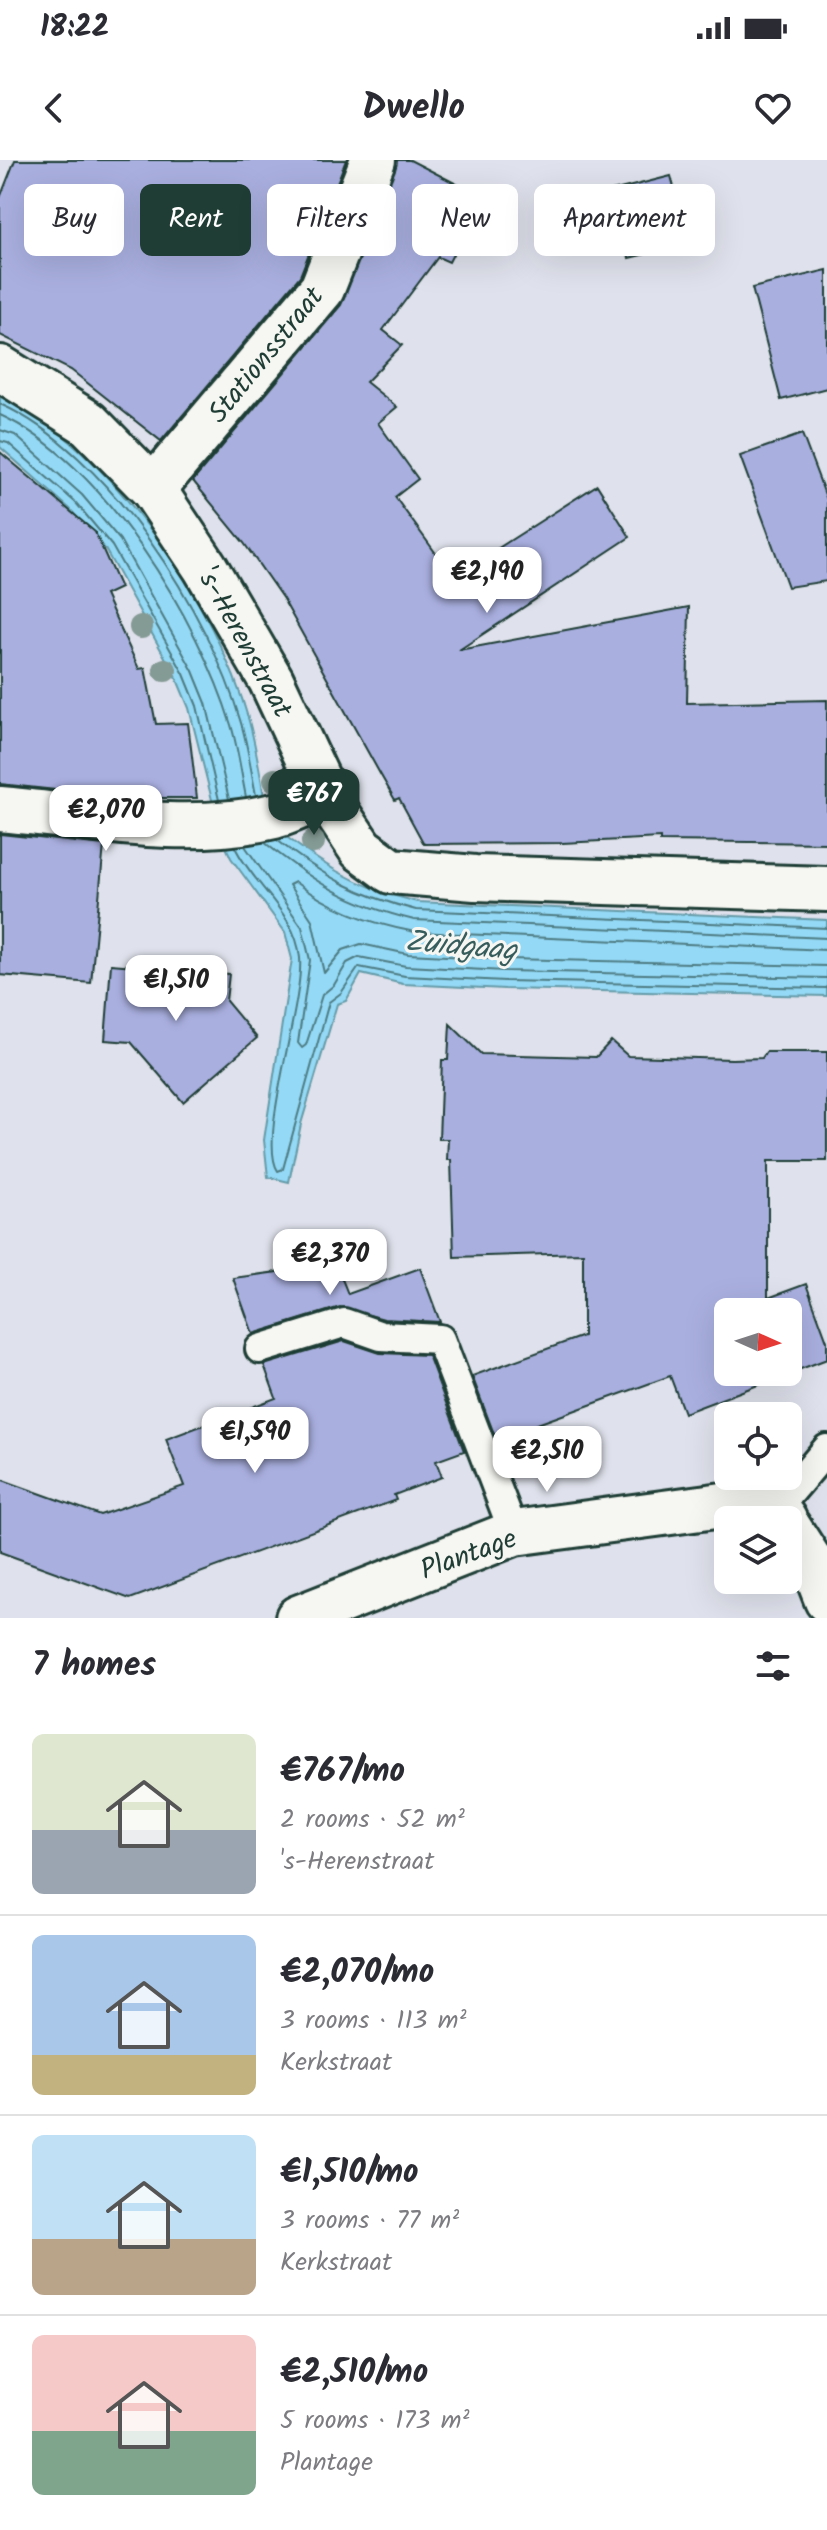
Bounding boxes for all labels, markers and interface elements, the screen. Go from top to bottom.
text: 18:22 [40,4,109,52]
text: Dwello [362,80,465,137]
icon: back [32,86,76,130]
icon: heart [751,86,795,130]
chip: Buy [24,184,124,256]
chip: Rent [140,184,251,256]
chip: Filters [267,184,396,256]
chip: New [412,184,518,256]
chip: Apartment [534,184,715,256]
street label: Stationsstraat [198,276,337,434]
pin: €2,190 [422,547,552,615]
text: €2,190 [451,552,523,594]
street label: 's-Herenstraat [184,560,304,728]
pin: €767 [267,769,361,837]
text: €767 [286,774,342,816]
pin: €2,070 [41,785,171,853]
text: €2,070 [67,790,145,832]
water label: Zuidgaag [403,918,520,976]
pin: €1,510 [111,955,241,1023]
text: €1,510 [143,960,209,1002]
pin: €2,370 [265,1229,395,1297]
text: €2,370 [291,1234,369,1276]
north arrow [714,1298,802,1386]
map controls [714,1298,802,1594]
button: locate [714,1402,802,1490]
pin: €1,590 [190,1407,320,1475]
text: €1,590 [220,1412,290,1454]
pin: €2,510 [482,1426,612,1494]
text: €2,510 [511,1431,583,1473]
button: layers [714,1506,802,1594]
street label: Plantage [414,1517,524,1594]
text: 7 homes [32,1639,156,1693]
icon: filters [751,1644,795,1688]
text: €767/mo [280,1745,405,1799]
icon: home [96,1766,192,1862]
text: 2 rooms · 52 m² [280,1799,465,1841]
text: 's-Herenstraat [280,1841,434,1883]
text: €2,070/mo [280,1946,434,2000]
icon: home [96,1967,192,2063]
text: 3 rooms · 113 m² [280,2000,467,2042]
text: Kerkstraat [280,2042,392,2084]
text: €1,510/mo [280,2146,419,2200]
icon: home [96,2167,192,2263]
text: 3 rooms · 77 m² [280,2200,459,2242]
text: Kerkstraat [280,2242,392,2284]
text: €2,510/mo [280,2346,428,2400]
icon: home [96,2367,192,2463]
text: 5 rooms · 173 m² [280,2400,469,2442]
text: Plantage [280,2442,373,2484]

